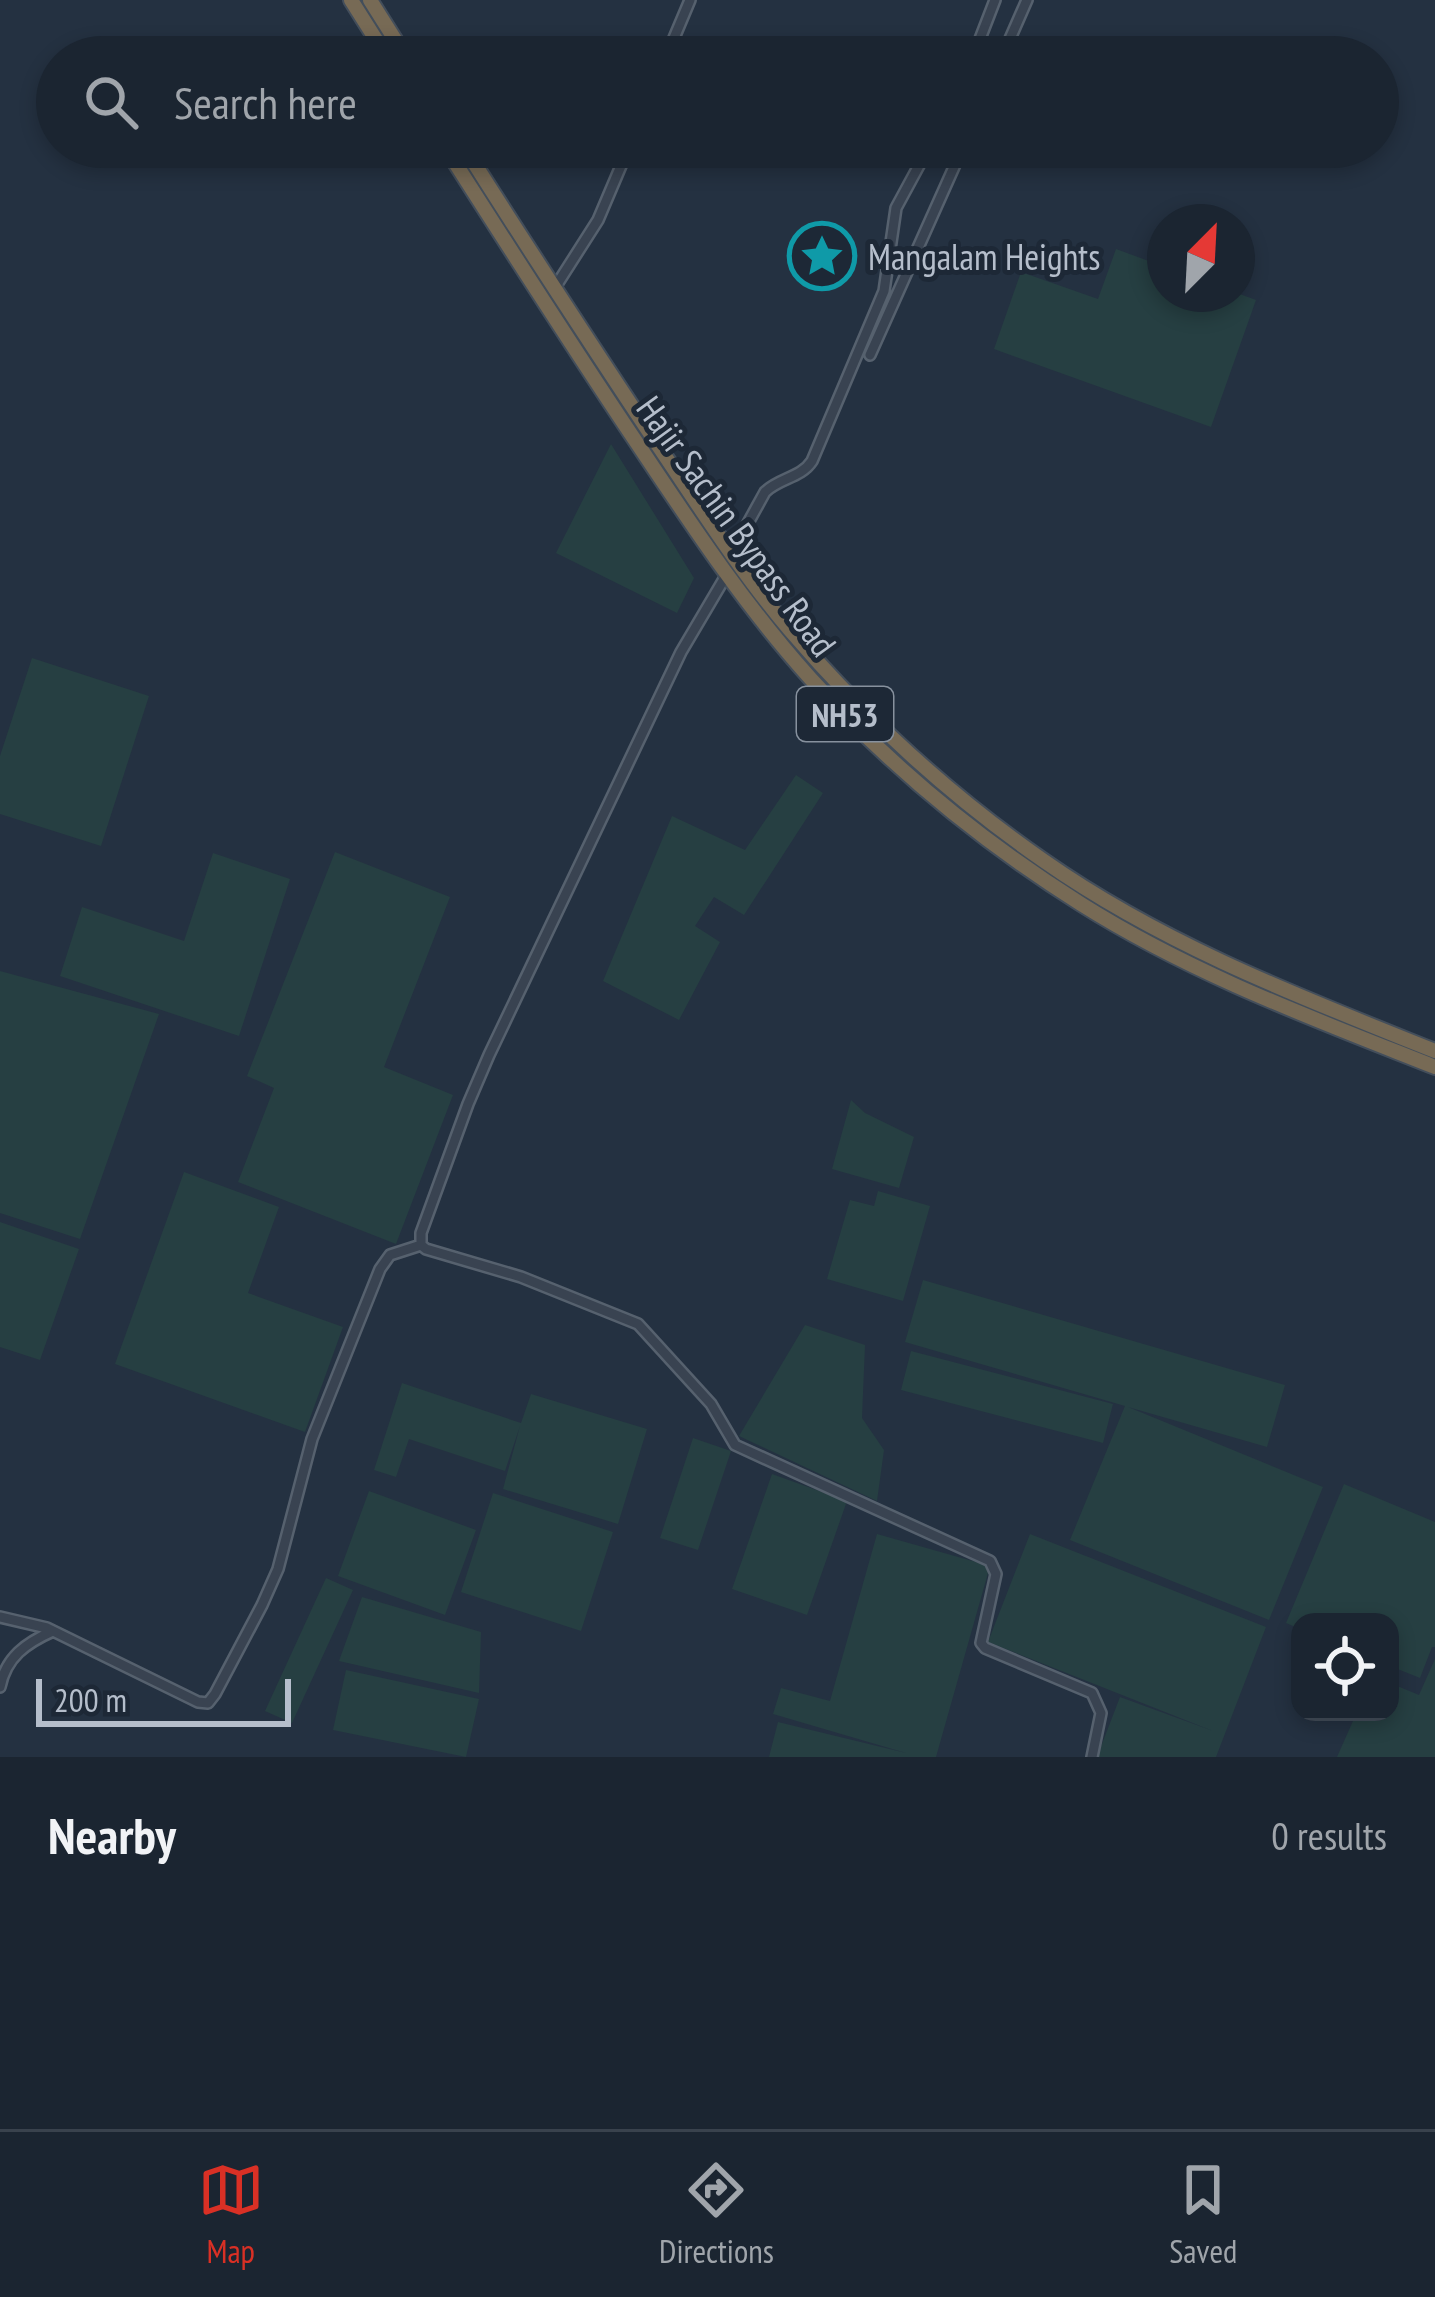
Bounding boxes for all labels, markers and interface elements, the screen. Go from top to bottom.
search box [36,36,1399,168]
icon: search [78,69,144,135]
text: Search here [174,73,357,131]
north arrow [1147,204,1255,312]
place icon: Mangalam Heights [787,221,857,291]
place label: Mangalam Heights [868,233,1100,280]
street label: Hajir Sachin Bypass Road [627,387,847,665]
road number: NH53 [797,687,893,741]
map controls [1291,1613,1399,1721]
button: locate [1291,1613,1399,1721]
scale bar [36,1673,291,1726]
text: 200 m [54,1678,127,1721]
text: Nearby [48,1802,176,1868]
text: 0 results [1271,1810,1387,1861]
tab: Map [198,2157,264,2272]
tab: Directions [659,2157,774,2272]
tab: Saved [1169,2157,1237,2272]

